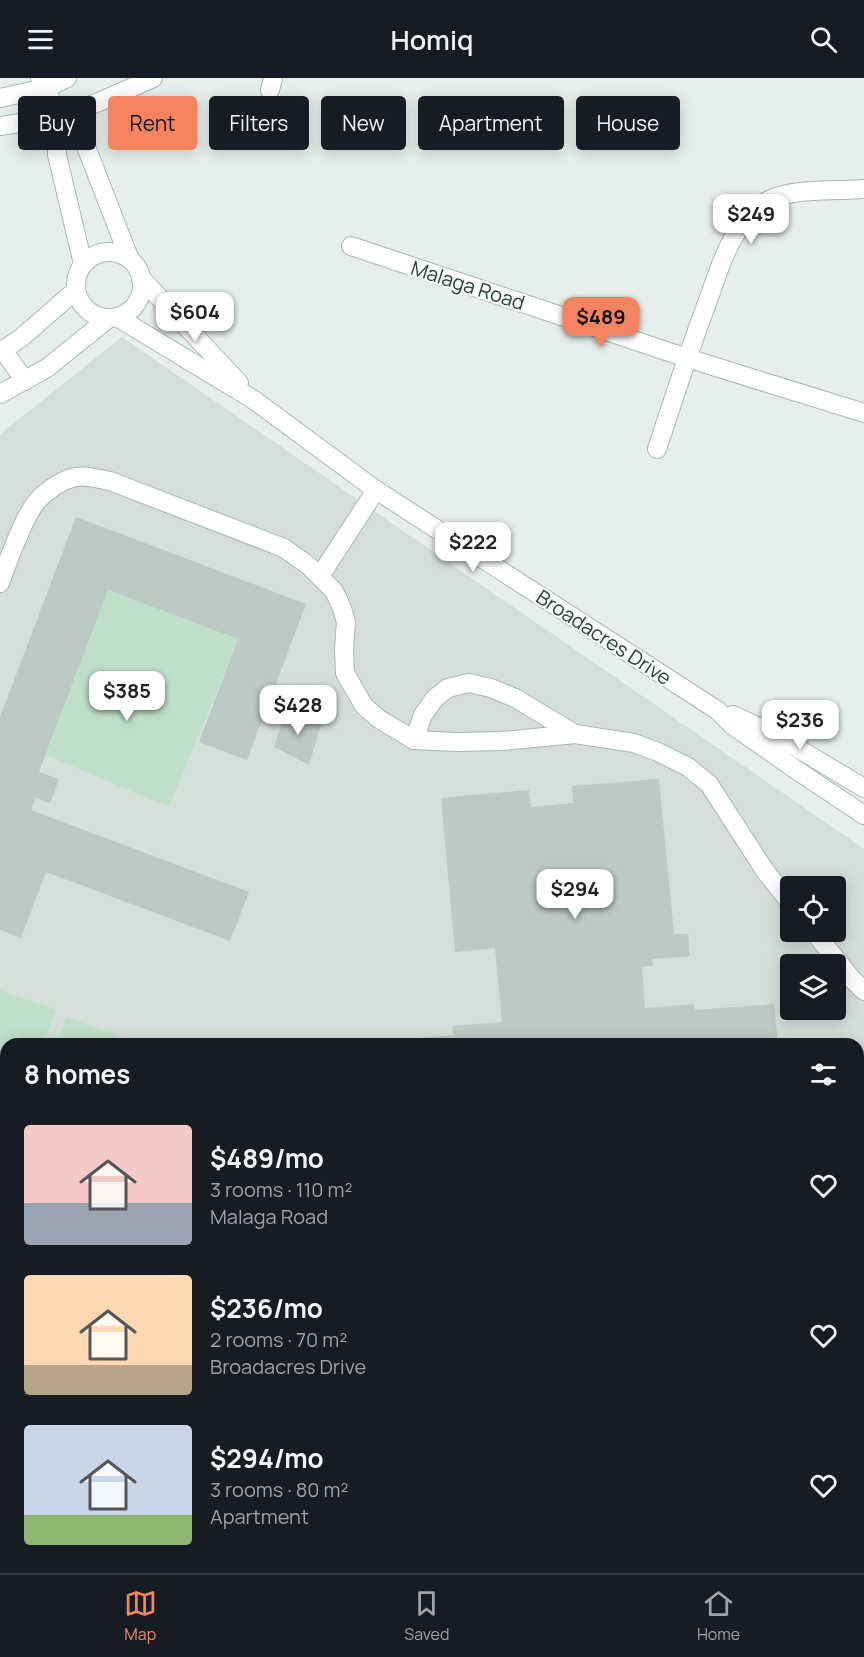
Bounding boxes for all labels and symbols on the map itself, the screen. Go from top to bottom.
pin: $249 [715,194,787,245]
street label: Malaga Road [408,254,528,316]
pin: $604 [159,292,231,343]
pin: $489 [565,297,637,348]
pin: $222 [437,522,509,573]
street label: Broadacres Drive [531,583,677,691]
pin: $385 [91,671,163,722]
pin: $428 [262,685,334,736]
pin: $236 [764,700,836,751]
pin: $294 [539,869,611,920]

